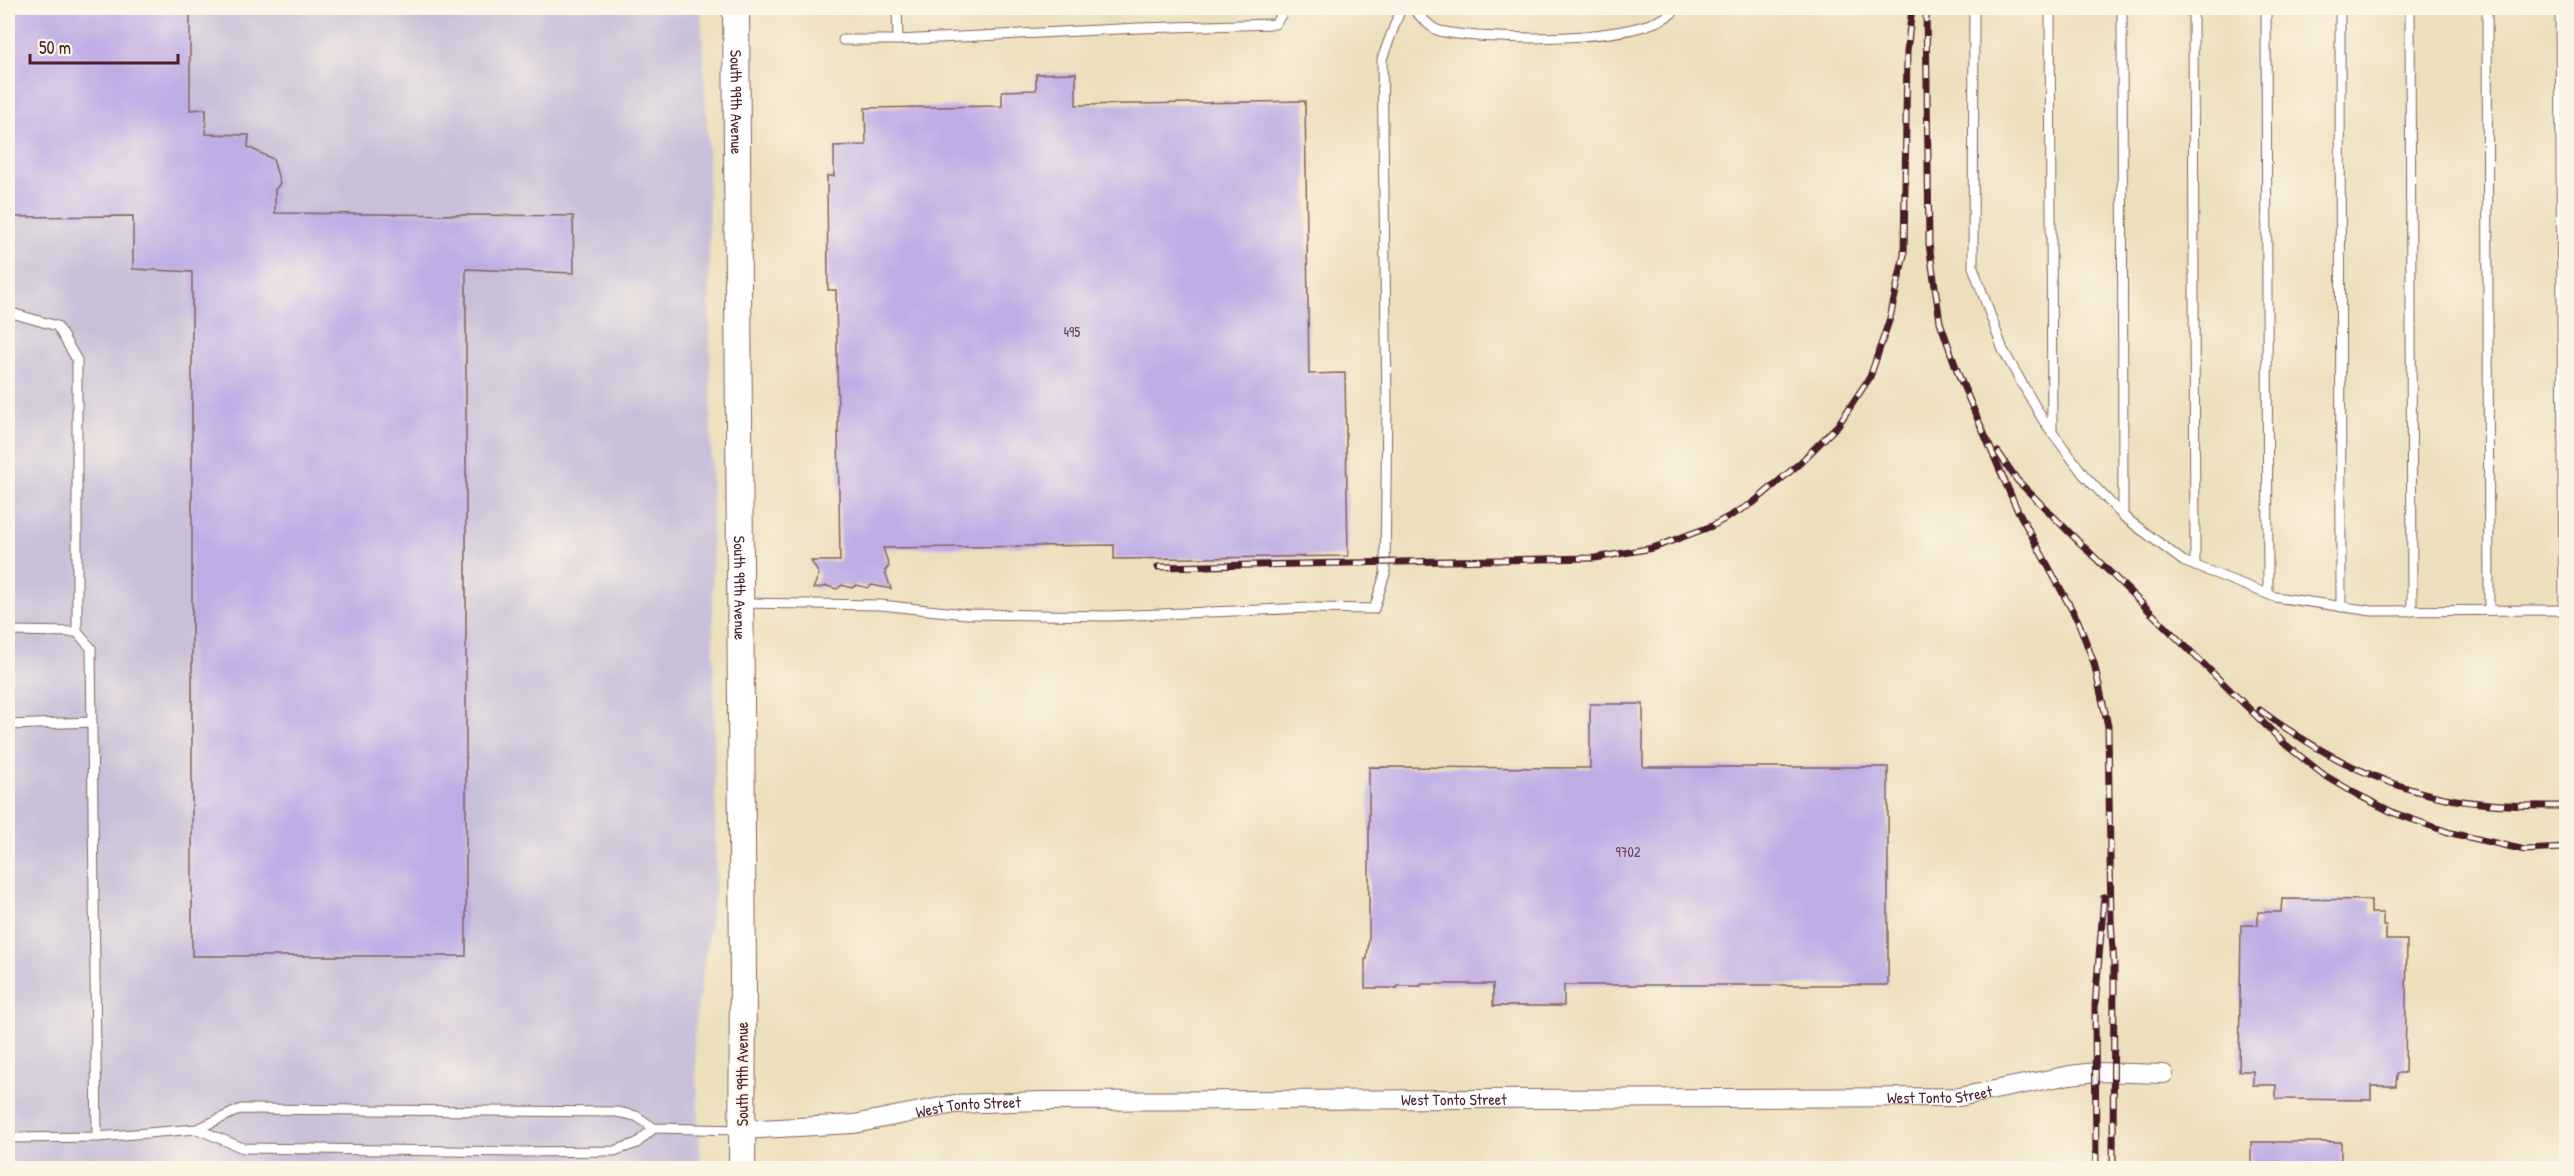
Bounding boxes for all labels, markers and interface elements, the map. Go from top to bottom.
scale bar [30,27,178,65]
text: 50 m [39,35,71,60]
street label: South 99th Avenue [725,50,748,155]
house number: 495 [1064,322,1080,341]
street label: South 99th Avenue [729,536,752,641]
house number: 9702 [1616,842,1641,861]
street label: South 99th Avenue [731,1021,753,1126]
street label: West Tonto Street [1887,1080,1995,1108]
street label: West Tonto Street [1401,1088,1507,1110]
street label: West Tonto Street [914,1091,1022,1123]

